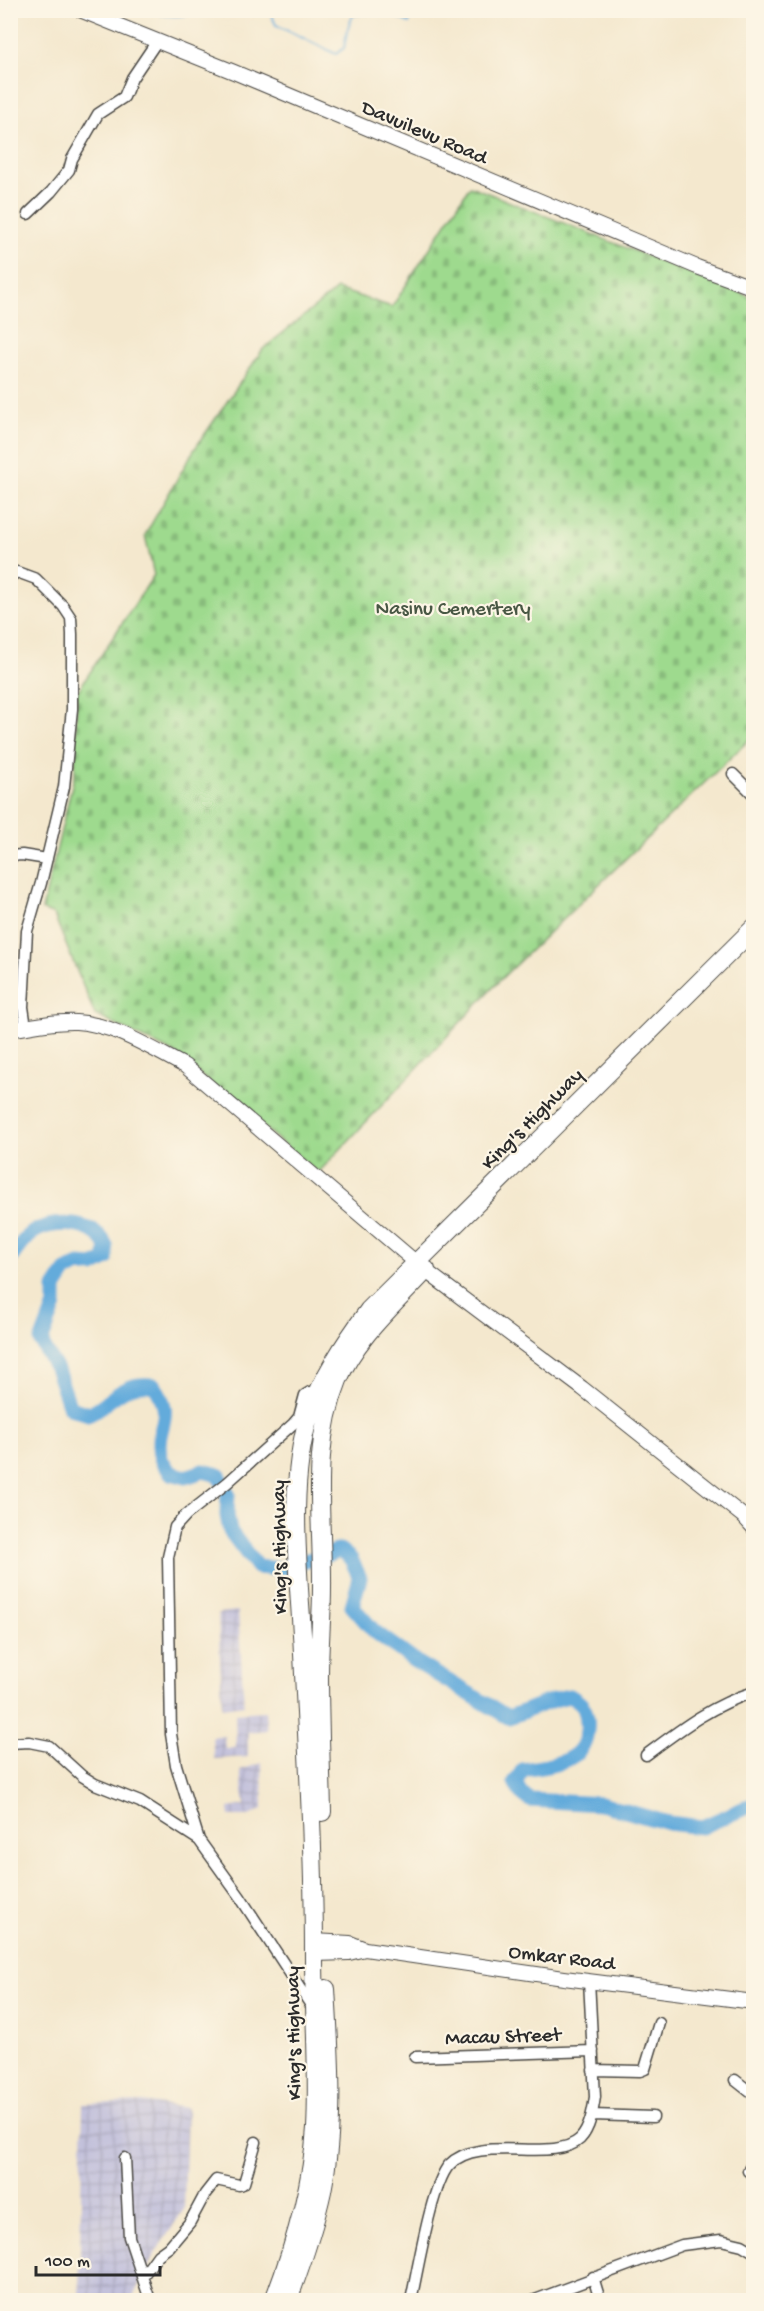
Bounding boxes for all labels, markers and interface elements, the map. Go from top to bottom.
street label: Davuilevu Road [355,96,492,173]
park label: Nasinu Cemertery [375,598,531,623]
street label: King's Highway [477,1064,590,1177]
street label: King's Highway [268,1480,295,1614]
street label: Omkar Road [507,1941,618,1979]
street label: King's Highway [282,1966,309,2100]
street label: Macau Street [445,2024,564,2053]
scale bar [36,2239,160,2277]
text: 100 m [44,2252,90,2273]

